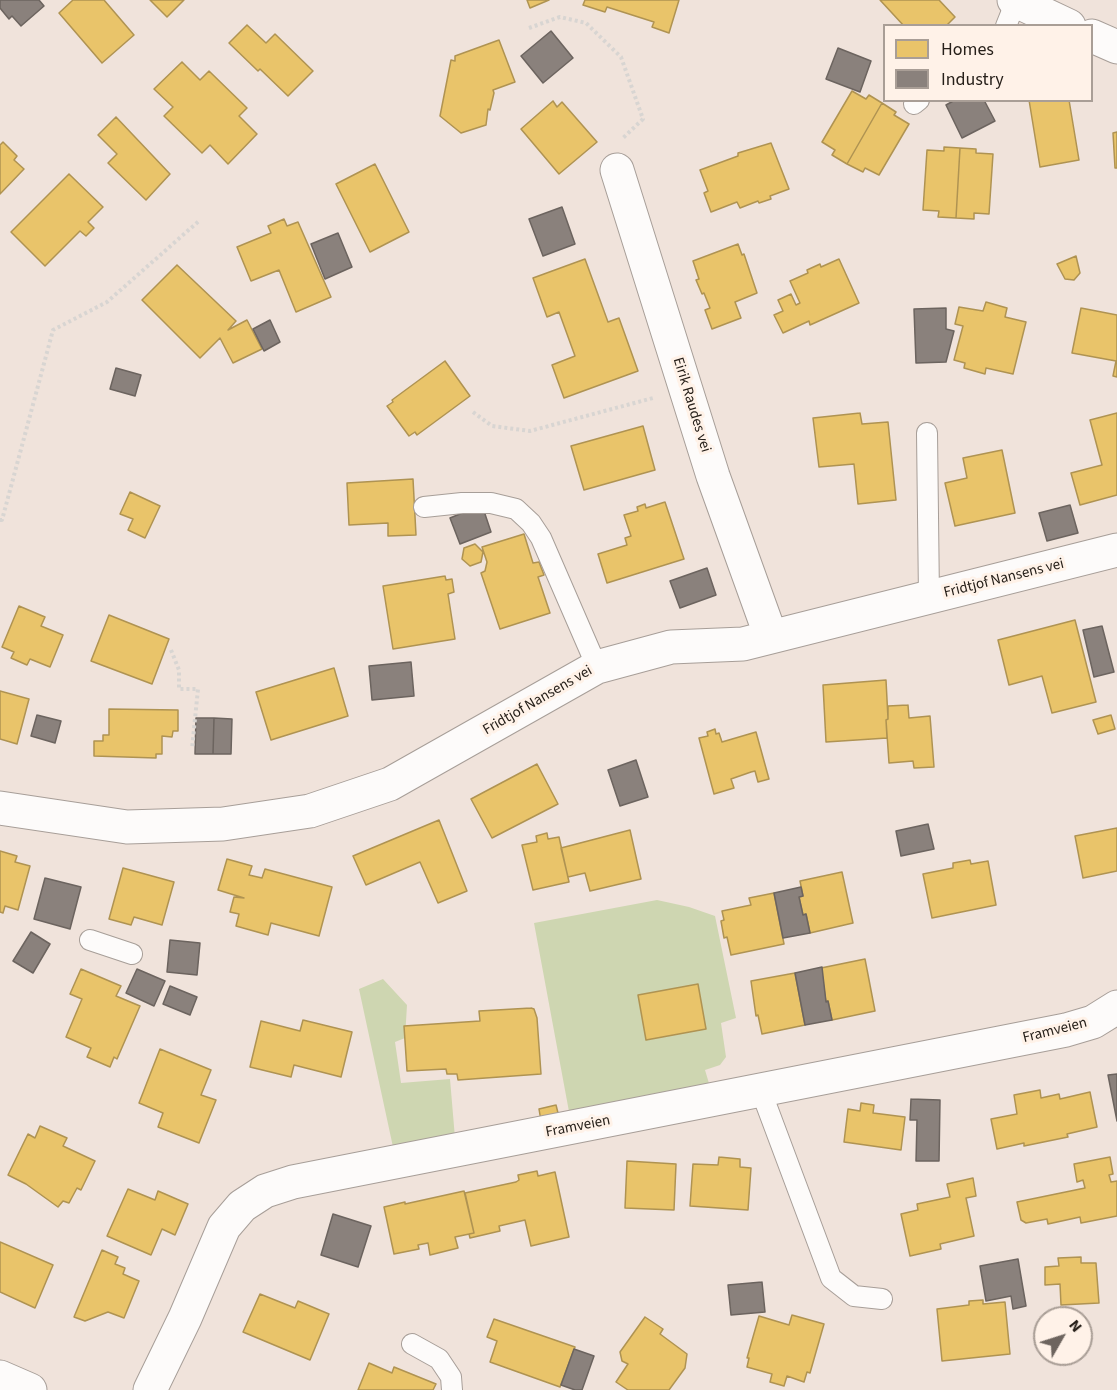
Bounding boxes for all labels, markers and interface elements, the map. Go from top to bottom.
legend [883,24,1093,102]
text: Homes [941,37,994,62]
text: Industry [941,67,1004,92]
street label: Eirik Raudes vei [668,355,714,455]
street label: Fridtjof Nansens vei [942,555,1066,603]
street label: Fridtjof Nansens vei [480,662,596,740]
street label: Framveien [1021,1014,1089,1048]
street label: Framveien [544,1112,612,1142]
north arrow [1033,1306,1093,1366]
text: N [1064,1315,1087,1337]

